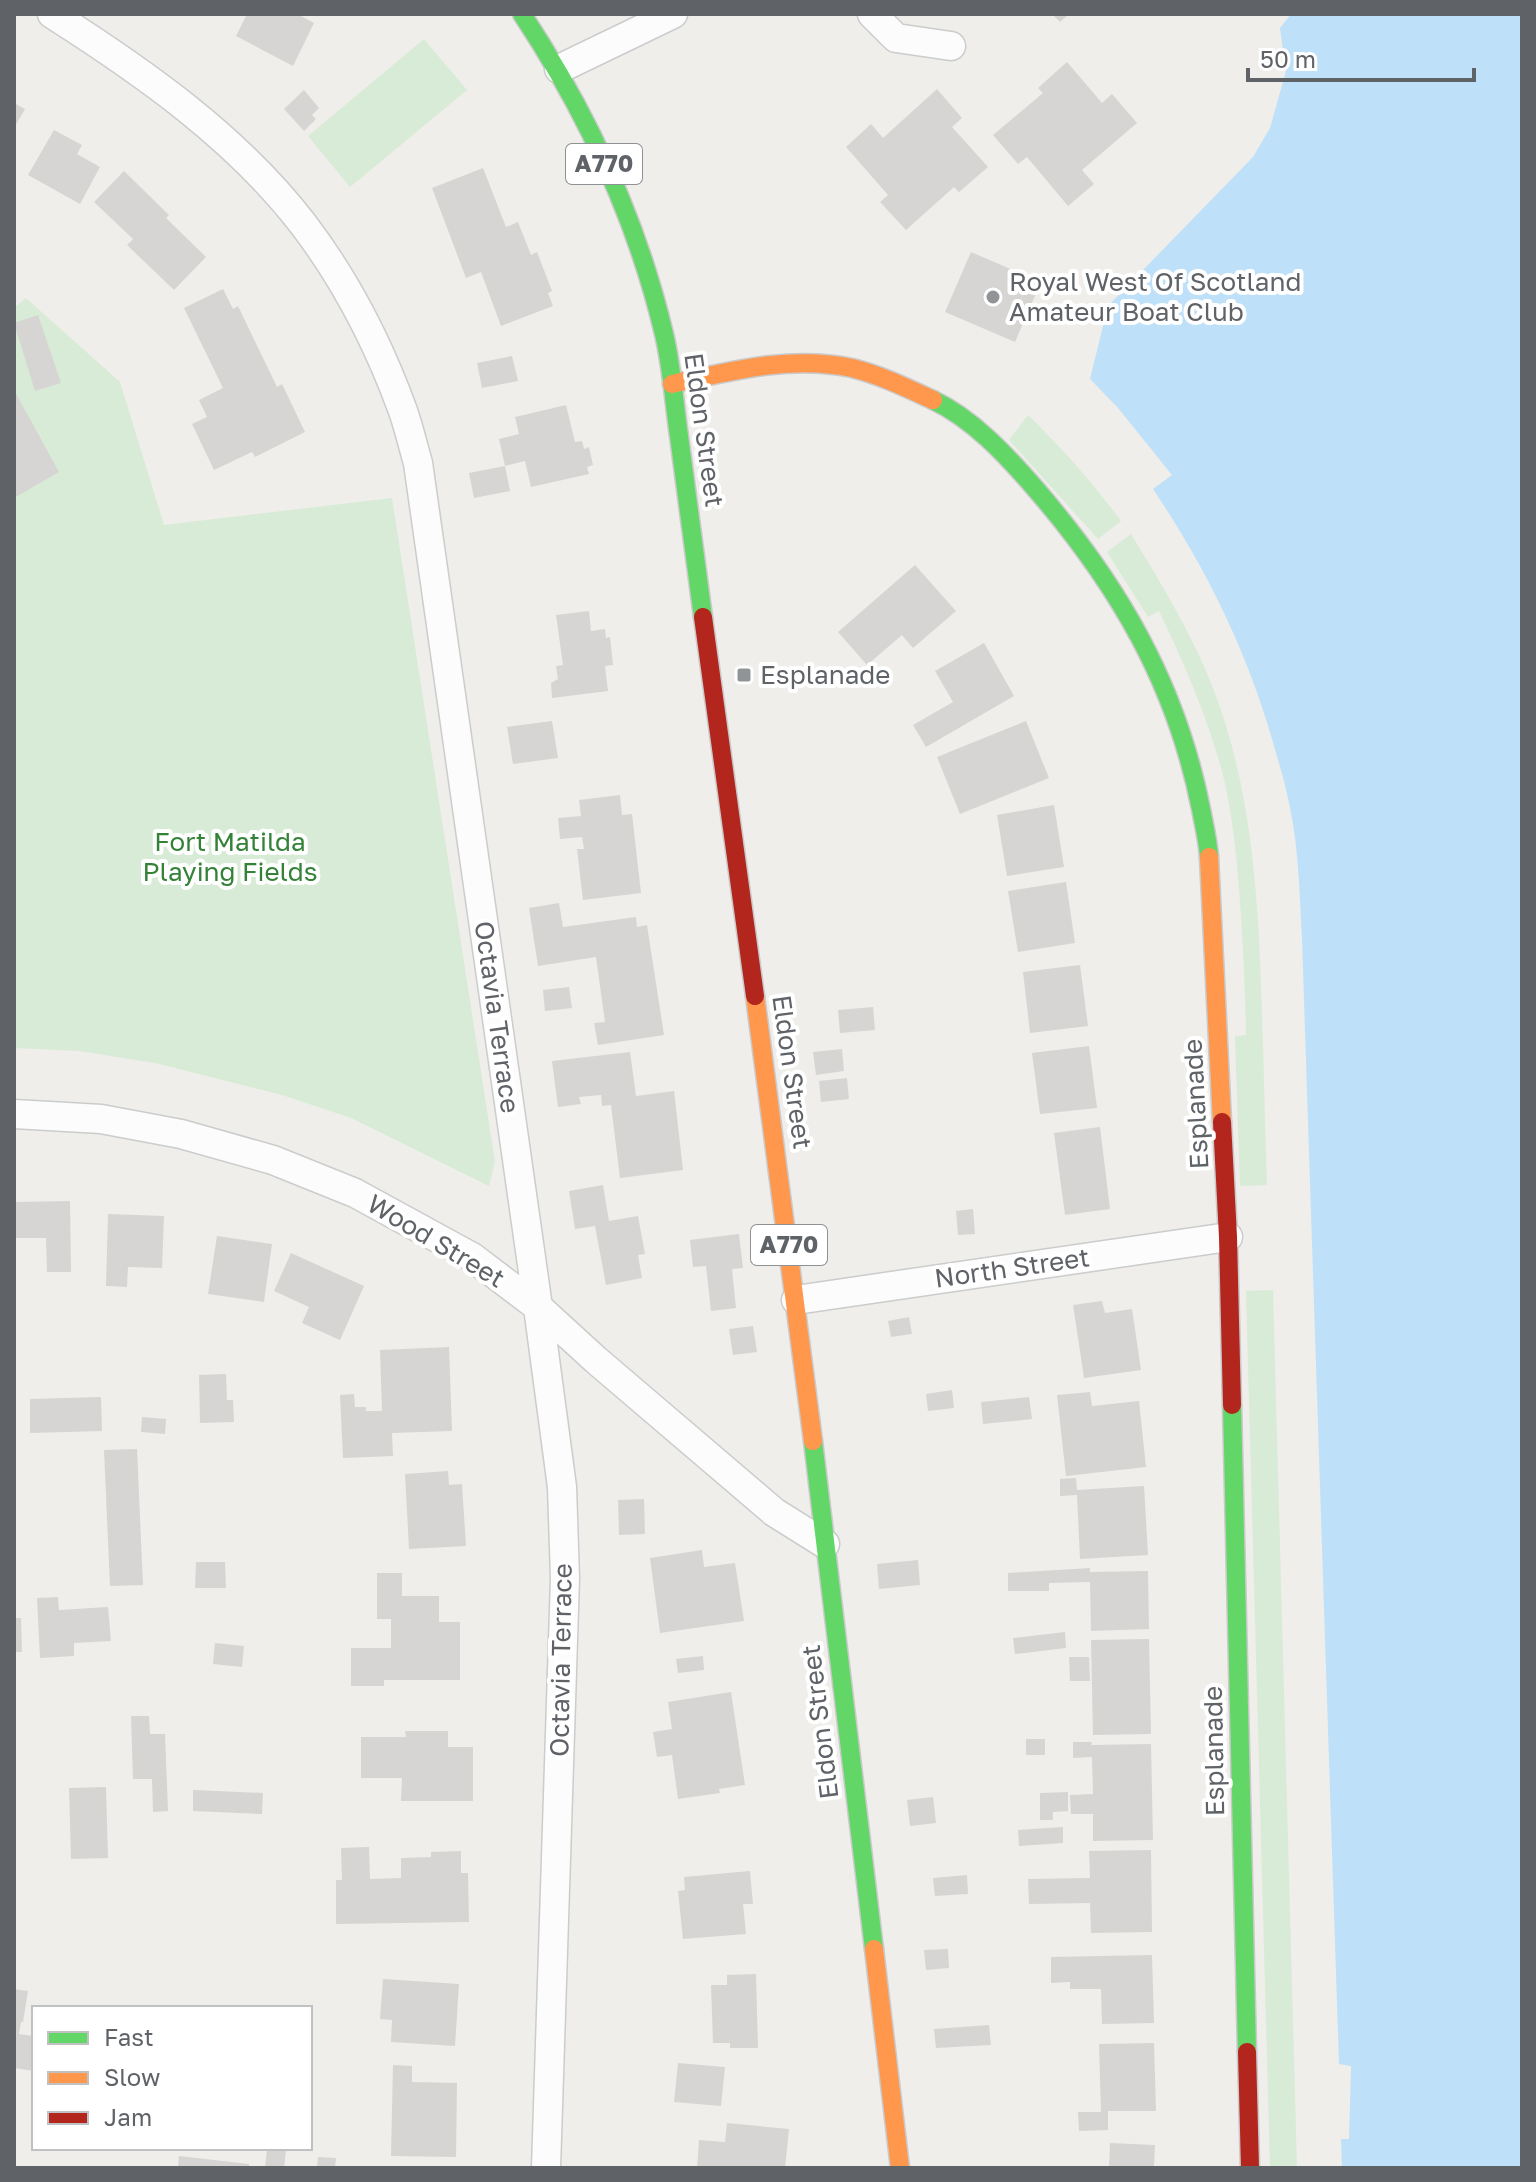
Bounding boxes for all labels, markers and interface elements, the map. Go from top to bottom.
scale bar [1248,32,1474,82]
text: 50 m [1260,44,1316,73]
road number: A770 [566,144,642,184]
place label: Royal West Of Scotland Amateur Boat Club [1009,266,1302,327]
marker: Royal West Of Scotland Amateur Boat Club [984,288,1002,306]
street label: Eldon Street [678,351,731,509]
place label: Esplanade [760,659,890,690]
marker: Esplanade [735,666,753,684]
park label: Fort Matilda Playing Fields [143,826,317,887]
street label: Octavia Terrace [469,919,526,1115]
street label: Eldon Street [766,993,819,1151]
street label: Esplanade [1177,1038,1214,1170]
street label: Wood Street [362,1187,510,1294]
road number: A770 [751,1225,827,1265]
street label: North Street [933,1241,1091,1294]
street label: Octavia Terrace [543,1563,578,1757]
street label: Eldon Street [795,1643,844,1801]
street label: Esplanade [1197,1686,1230,1816]
legend [32,2006,312,2150]
text: Fast [104,2022,154,2051]
text: Slow [104,2062,160,2091]
text: Jam [104,2102,152,2131]

